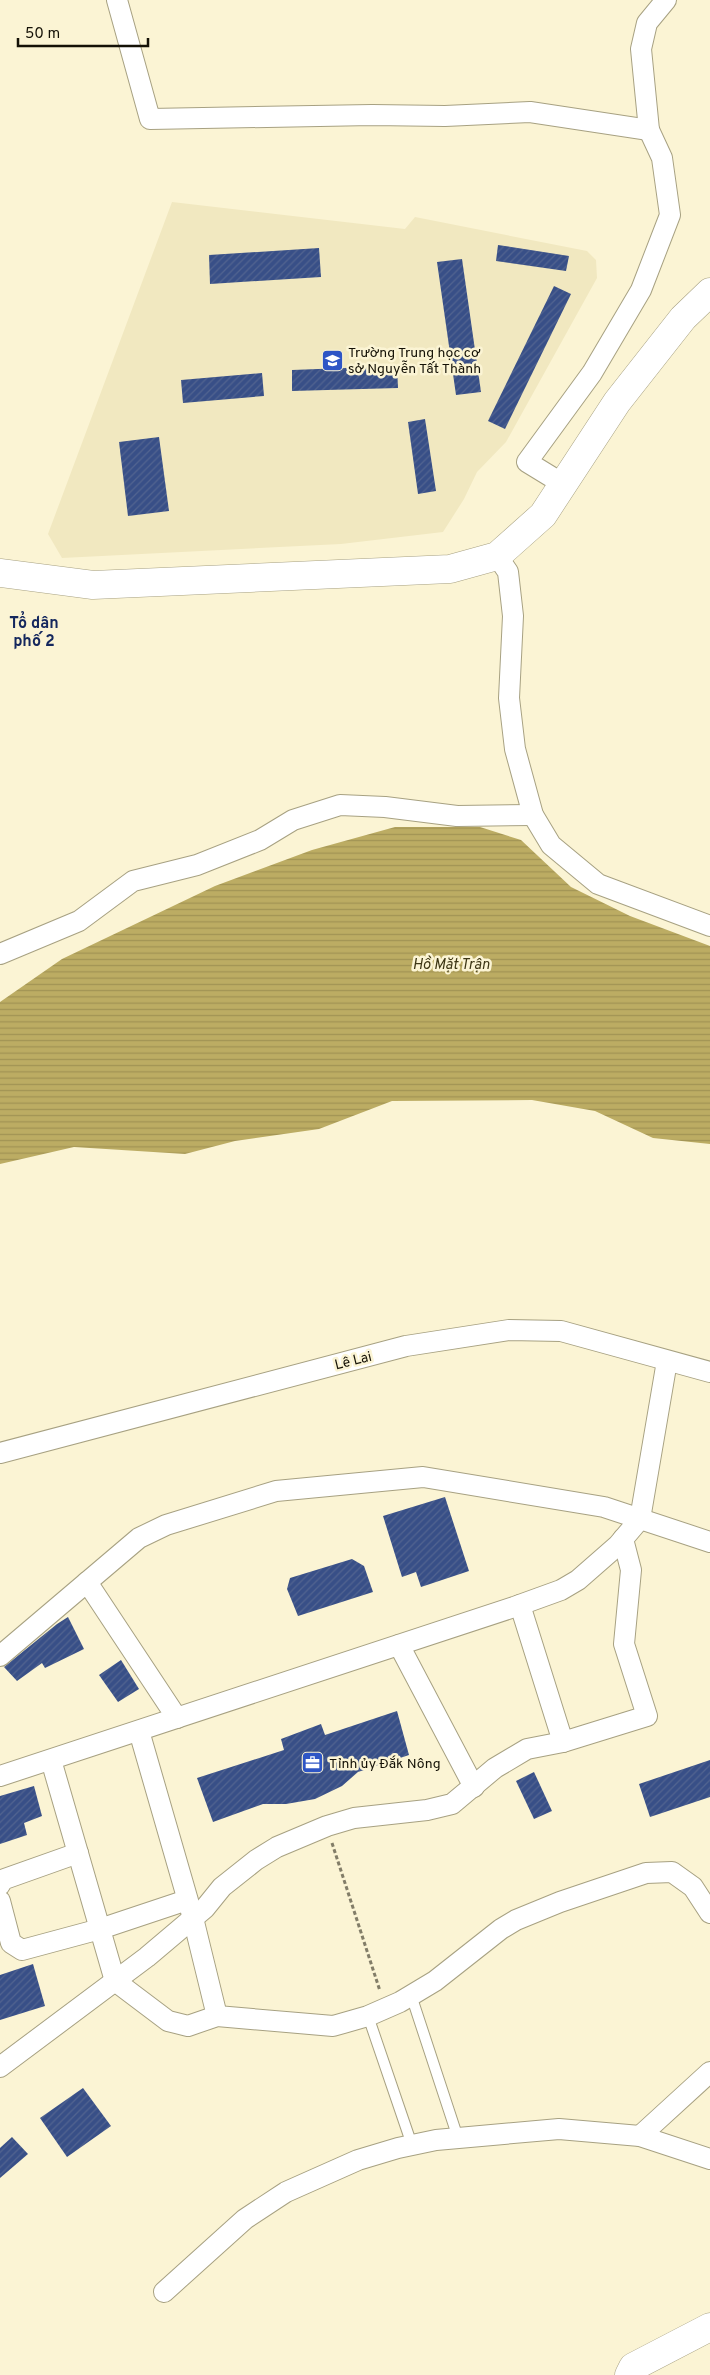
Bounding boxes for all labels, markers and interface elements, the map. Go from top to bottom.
scale bar [18,15,148,47]
text: 50 m [25,25,60,44]
place label: Trường Trung học cơ sở Nguyễn Tất Thành [348,345,481,378]
school or university icon: Trường Trung học cơ sở Nguyễn Tất Thành [320,348,344,372]
district label: Tổ dân phố 2 [9,610,59,652]
water label: Hồ Mặt Trận [412,955,490,975]
street label: Lê Lai [333,1349,374,1374]
office icon: Tỉnh ủy Đắk Nông [301,1751,325,1775]
place label: Tỉnh ủy Đắk Nông [329,1755,441,1773]

